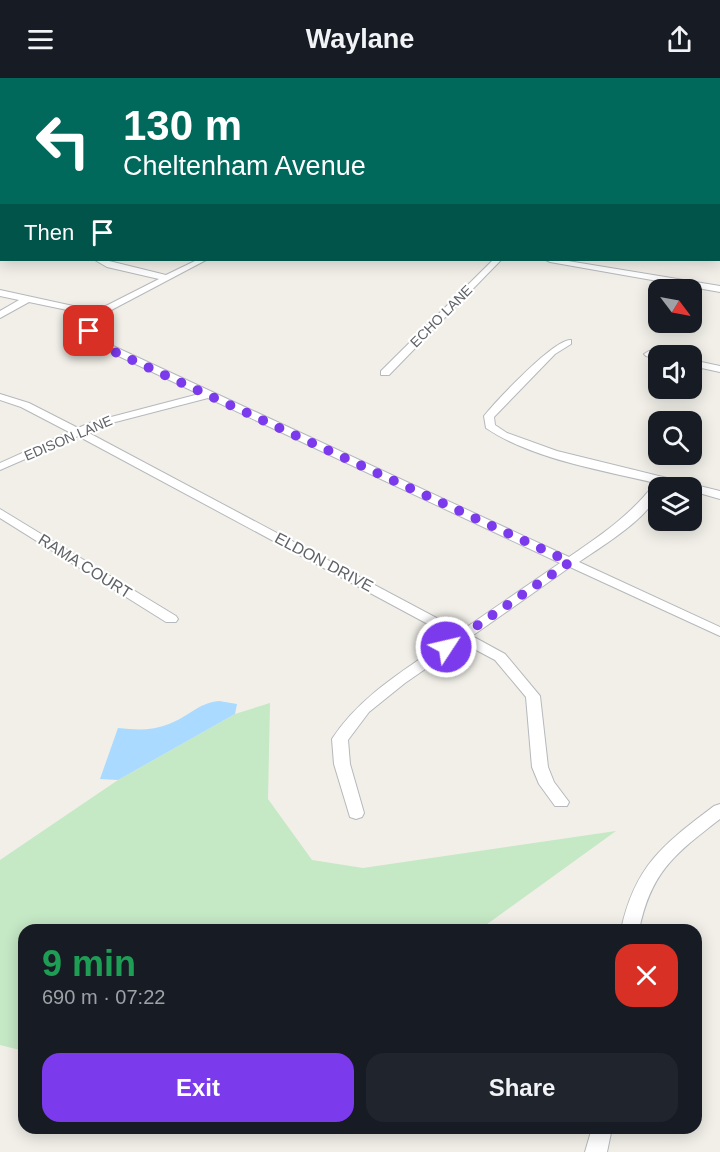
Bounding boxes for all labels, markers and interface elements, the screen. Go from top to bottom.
icon: menu [24,23,57,56]
icon: share [663,23,696,56]
text: Waylane [306,24,414,54]
icon: left [24,102,102,180]
text: 130 m [123,102,242,149]
text: Cheltenham Avenue [123,151,366,181]
icon: arrive [86,216,119,249]
text: Then [24,220,74,245]
north arrow [648,279,702,333]
map controls [648,279,702,531]
street label: ECHO LANE [407,282,475,350]
pin [63,305,114,356]
icon: arrive [72,314,105,347]
button: sound [648,345,702,399]
button: search [648,411,702,465]
street label: EDISON LANE [22,412,114,464]
button: layers [648,477,702,531]
street label: ELDON DRIVE [272,529,376,595]
street label: RAMA COURT [35,531,135,602]
position arrow [414,615,478,679]
text: 9 min [42,943,136,984]
button: close [615,944,678,1007]
text: 690 m · 07:22 [42,986,165,1008]
button: Exit [42,1053,354,1122]
button: Share [366,1053,678,1122]

